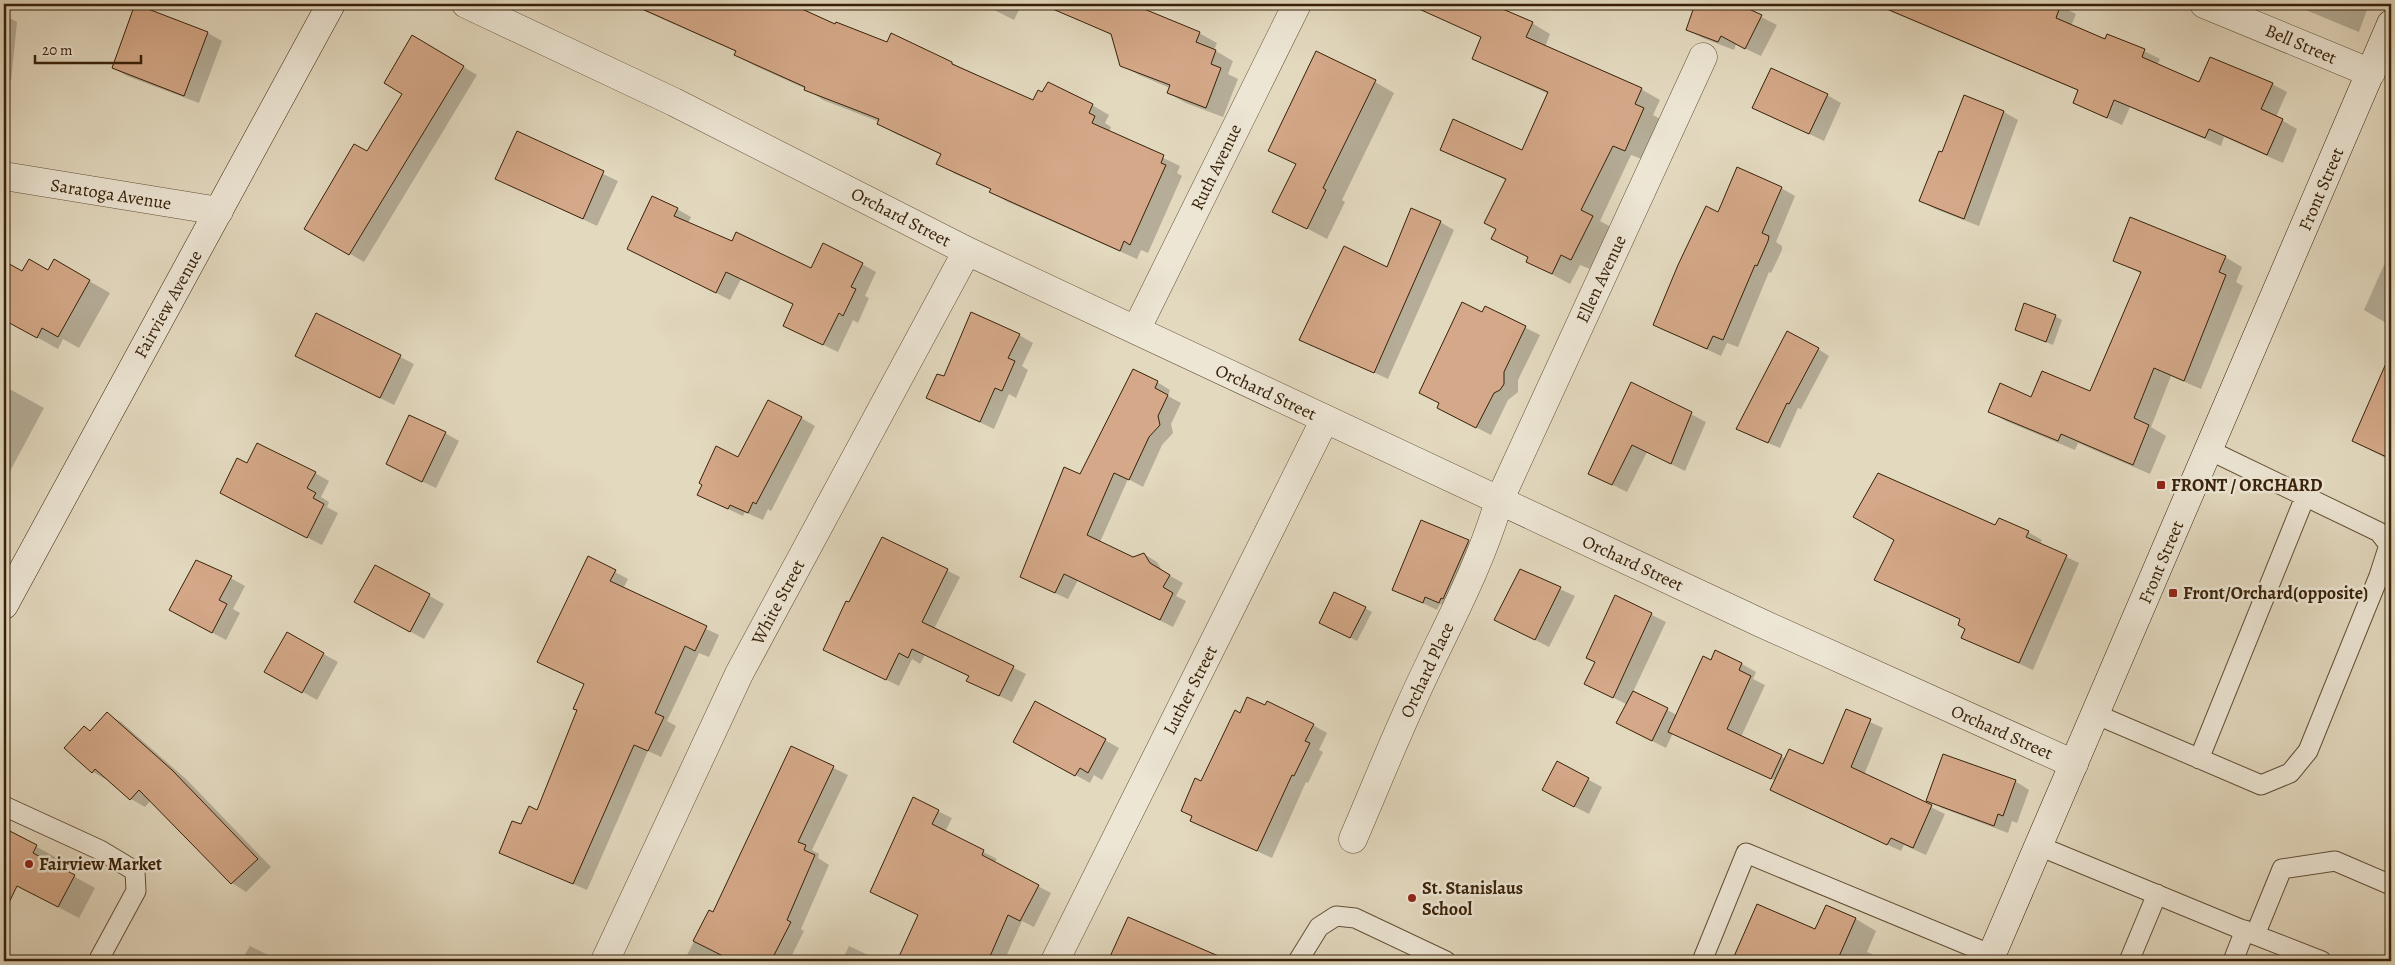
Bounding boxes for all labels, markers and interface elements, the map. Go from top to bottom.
street label: Bell Street [2262,18,2340,70]
scale bar [35,32,141,64]
text: 20 m [42,40,73,60]
street label: Ruth Avenue [1185,120,1247,214]
street label: Front Street [2293,144,2349,234]
street label: Saratoga Avenue [49,173,173,215]
street label: Orchard Street [847,182,955,252]
street label: Ellen Avenue [1570,231,1632,327]
street label: Fairview Avenue [128,246,208,362]
street label: Orchard Street [1212,358,1321,426]
place label: FRONT / ORCHARD [2171,473,2322,497]
marker: FRONT / ORCHARD [2155,479,2167,491]
street label: Front Street [2133,517,2189,607]
street label: Orchard Street [1579,529,1688,597]
street label: White Street [745,555,810,650]
place label: Front/Orchard(opposite) [2183,581,2368,605]
marker: Front/Orchard(opposite) [2167,587,2179,599]
street label: Orchard Place [1394,618,1460,722]
street label: Luther Street [1157,641,1223,739]
street label: Orchard Street [1947,699,2057,765]
place label: Fairview Market [39,852,162,876]
marker: Fairview Market [23,858,35,870]
place label: St. Stanislaus School [1422,876,1523,921]
marker: St. Stanislaus School [1406,892,1418,904]

